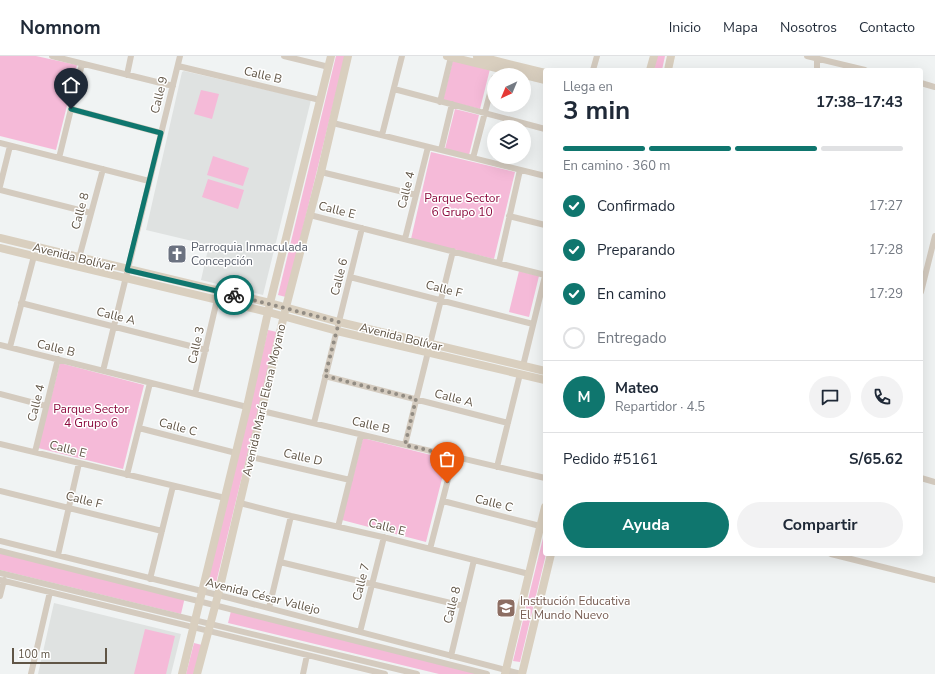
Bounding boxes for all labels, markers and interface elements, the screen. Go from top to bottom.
text: Nomnom [20,15,101,41]
text: Inicio [669,18,701,37]
text: Mapa [723,18,758,37]
text: Nosotros [780,18,837,37]
text: Contacto [859,18,915,37]
street label: Calle B [242,63,284,87]
pin [54,68,88,109]
north arrow [487,68,531,112]
map controls [487,68,531,164]
icon: home [60,74,82,96]
street label: Calle 9 [147,75,171,115]
text: Llega en [563,78,613,96]
text: 17:38–17:43 [816,92,903,112]
text: 3 min [563,93,630,128]
button: layers [487,120,531,164]
text: En camino · 360 m [563,157,670,175]
street label: Calle 4 [394,170,418,210]
park label: Parque Sector 6 Grupo 10 [424,190,500,220]
street label: Calle 8 [67,191,93,231]
icon: check [563,195,585,217]
text: Confirmado [597,196,675,216]
text: 17:27 [869,197,903,215]
street label: Calle E [317,198,357,222]
street label: Avenida Bolívar [31,239,118,275]
place label: Parroquia Inmaculada Concepción [191,239,308,269]
icon: check [563,239,585,261]
text: Preparando [597,240,675,260]
text: 17:28 [869,241,903,259]
church icon: Parroquia Inmaculada Concepción [166,243,188,265]
street label: Calle 6 [327,257,351,297]
courier [214,275,254,315]
street label: Calle F [424,277,464,301]
icon: check [563,283,585,305]
icon: bike [223,284,245,306]
text: En camino [597,284,666,304]
text: 17:29 [869,285,903,303]
street label: Calle A [95,303,137,329]
street label: Avenida Bolívar [358,319,445,355]
street label: Avenida María Elena Moyano [239,322,289,478]
street label: Calle 3 [184,325,208,365]
text: Entregado [597,328,667,348]
street label: Calle B [35,336,77,360]
button: chat [809,376,851,418]
button: phone [861,376,903,418]
text: Mateo [615,378,659,398]
street label: Calle 4 [24,383,48,423]
street label: Calle A [433,385,475,411]
text: M [577,387,591,407]
text: Repartidor · 4.5 [615,398,705,416]
park label: Parque Sector 4 Grupo 6 [53,401,129,431]
street label: Calle B [350,413,392,437]
street label: Calle C [157,414,199,440]
street label: Calle E [48,437,88,461]
pin [430,442,464,483]
street label: Calle D [282,445,324,469]
icon: bag [436,448,458,470]
text: Pedido #5161 [563,449,658,469]
text: S/65.62 [849,449,903,469]
street label: Calle F [64,488,104,512]
street label: Calle C [473,491,515,515]
button: Ayuda [563,502,729,548]
button: Compartir [737,502,903,548]
street label: Calle E [367,515,407,539]
street label: Calle 7 [349,562,373,602]
street label: Avenida César Vallejo [204,574,322,618]
street label: Calle 8 [440,585,464,625]
place label: Institución Educativa El Mundo Nuevo [520,593,630,623]
school or university icon: Institución Educativa El Mundo Nuevo [495,597,517,619]
scale bar [12,646,107,665]
text: 100 m [18,647,50,662]

